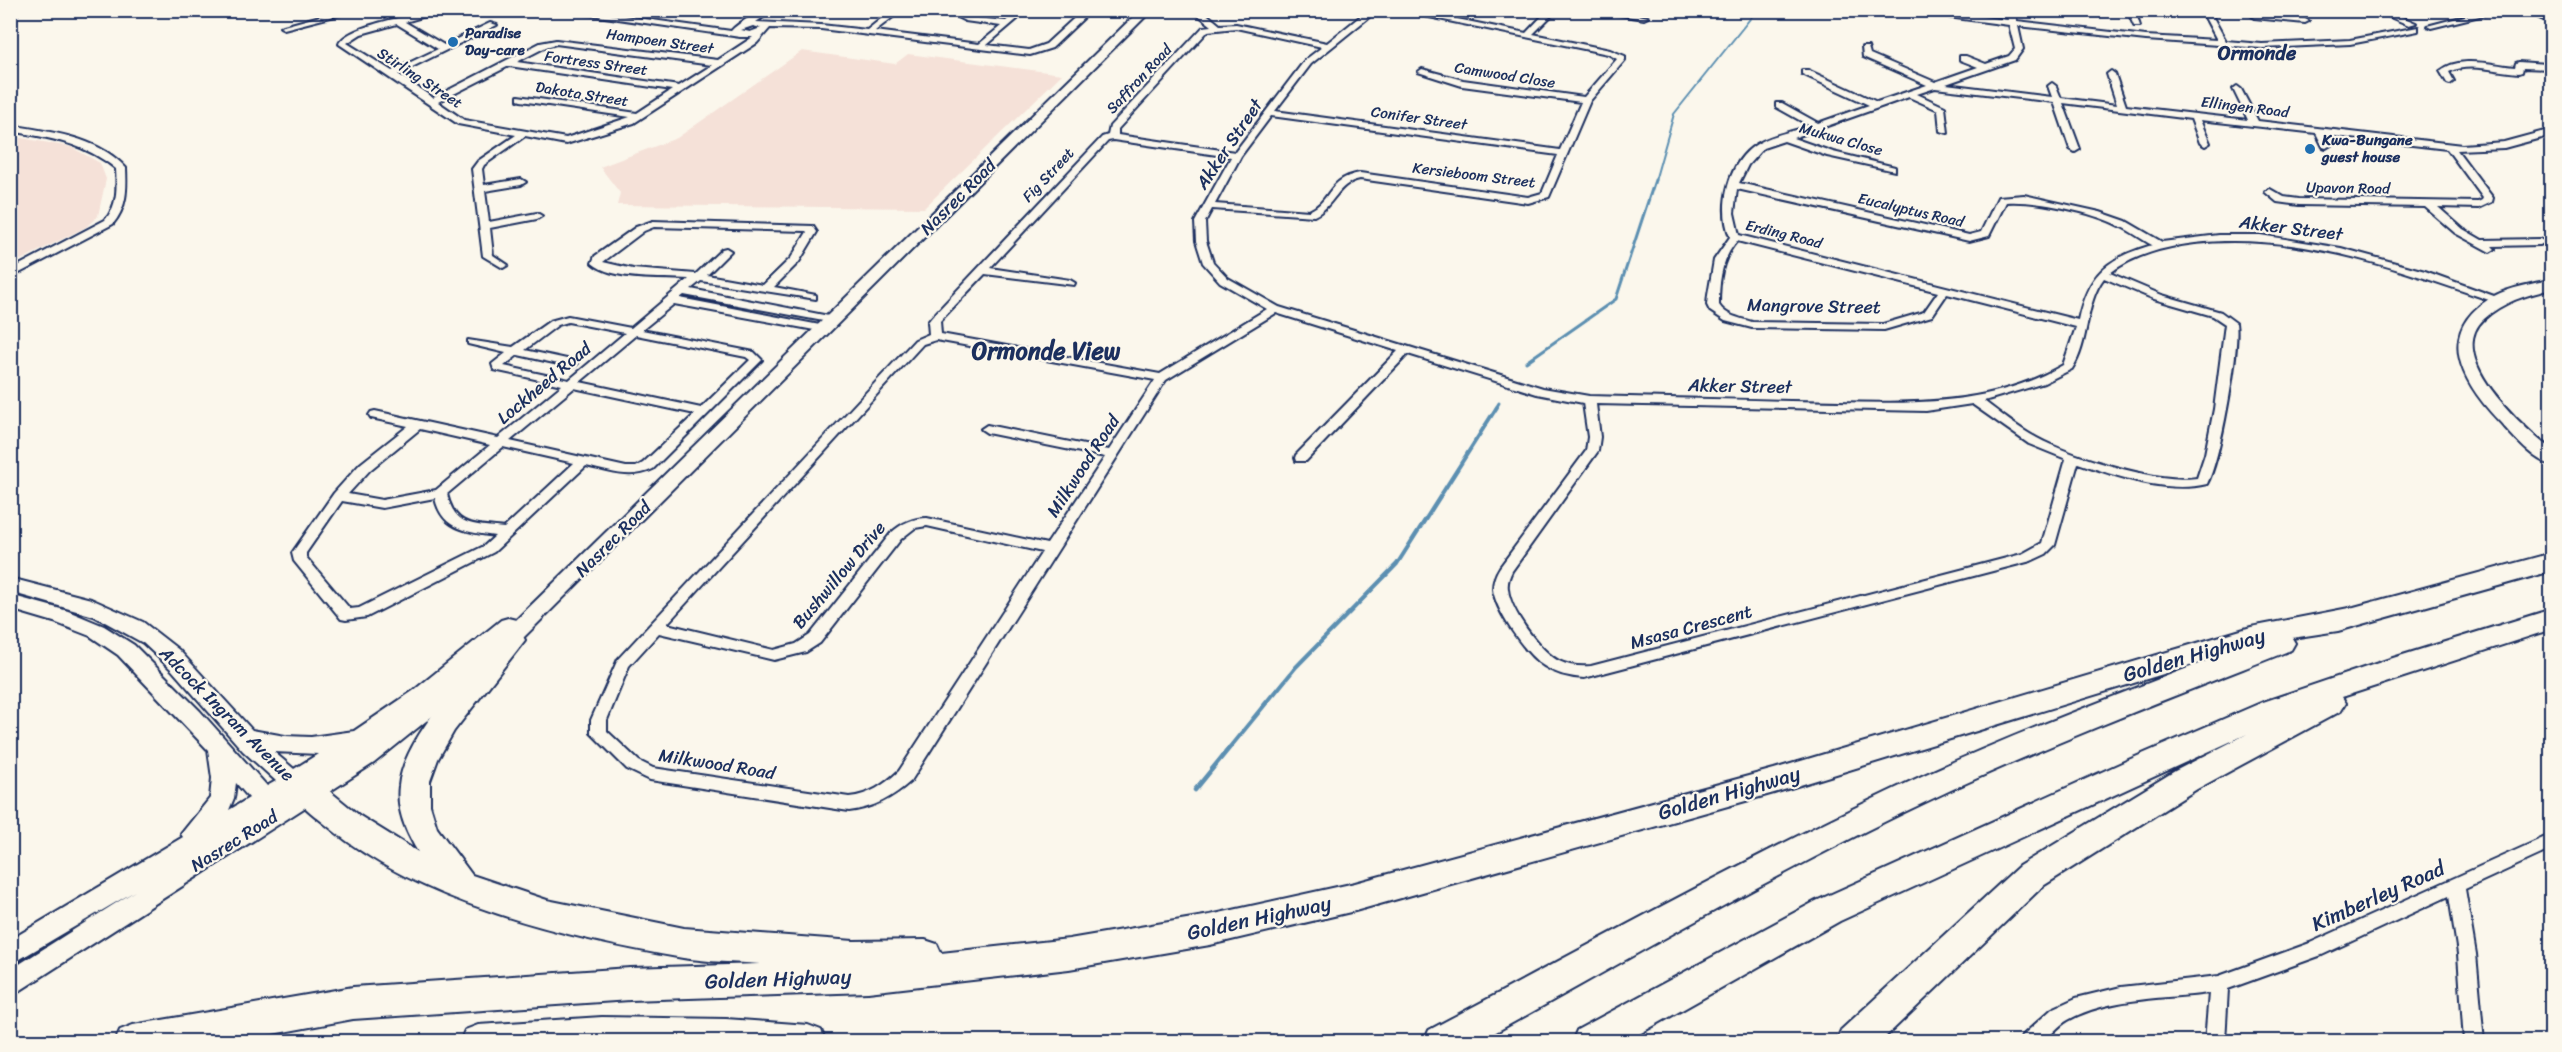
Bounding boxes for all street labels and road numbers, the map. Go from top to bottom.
street label: Hampoen Street [605,21,716,62]
street label: Saffron Road [1099,37,1179,120]
street label: Stirling Street [372,40,468,116]
street label: Fortress Street [543,43,650,83]
street label: Camwood Close [1453,54,1557,96]
street label: Dakota Street [534,74,631,114]
street label: Ellingen Road [2200,89,2292,125]
street label: Akker Street [1186,91,1272,197]
street label: Conifer Street [1369,98,1470,138]
street label: Mukwa Close [1796,115,1886,163]
street label: Fig Street [1016,141,1081,209]
street label: Nasrec Road [912,150,1005,243]
street label: Kersieboom Street [1411,155,1537,195]
street label: Upavon Road [2306,174,2391,202]
street label: Eucalyptus Road [1855,185,1968,235]
street label: Akker Street [2236,206,2345,250]
street label: Erding Road [1743,212,1826,256]
street label: Mangrove Street [1747,289,1881,323]
street label: Lockheed Road [489,332,600,433]
street label: Akker Street [1687,369,1793,403]
street label: Milkwood Road [1038,407,1129,524]
street label: Nasrec Road [567,492,660,585]
street label: Bushwillow Drive [784,514,894,636]
street label: Msasa Crescent [1626,595,1756,659]
street label: Golden Highway [2118,616,2270,693]
street label: Adcock Ingram Avenue [151,638,302,789]
street label: Milkwood Road [656,739,779,789]
street label: Golden Highway [1653,754,1805,831]
street label: Nasrec Road [184,801,285,881]
street label: Kimberley Road [2305,849,2453,942]
street label: Golden Highway [1183,884,1335,952]
street label: Golden Highway [704,957,852,1001]

